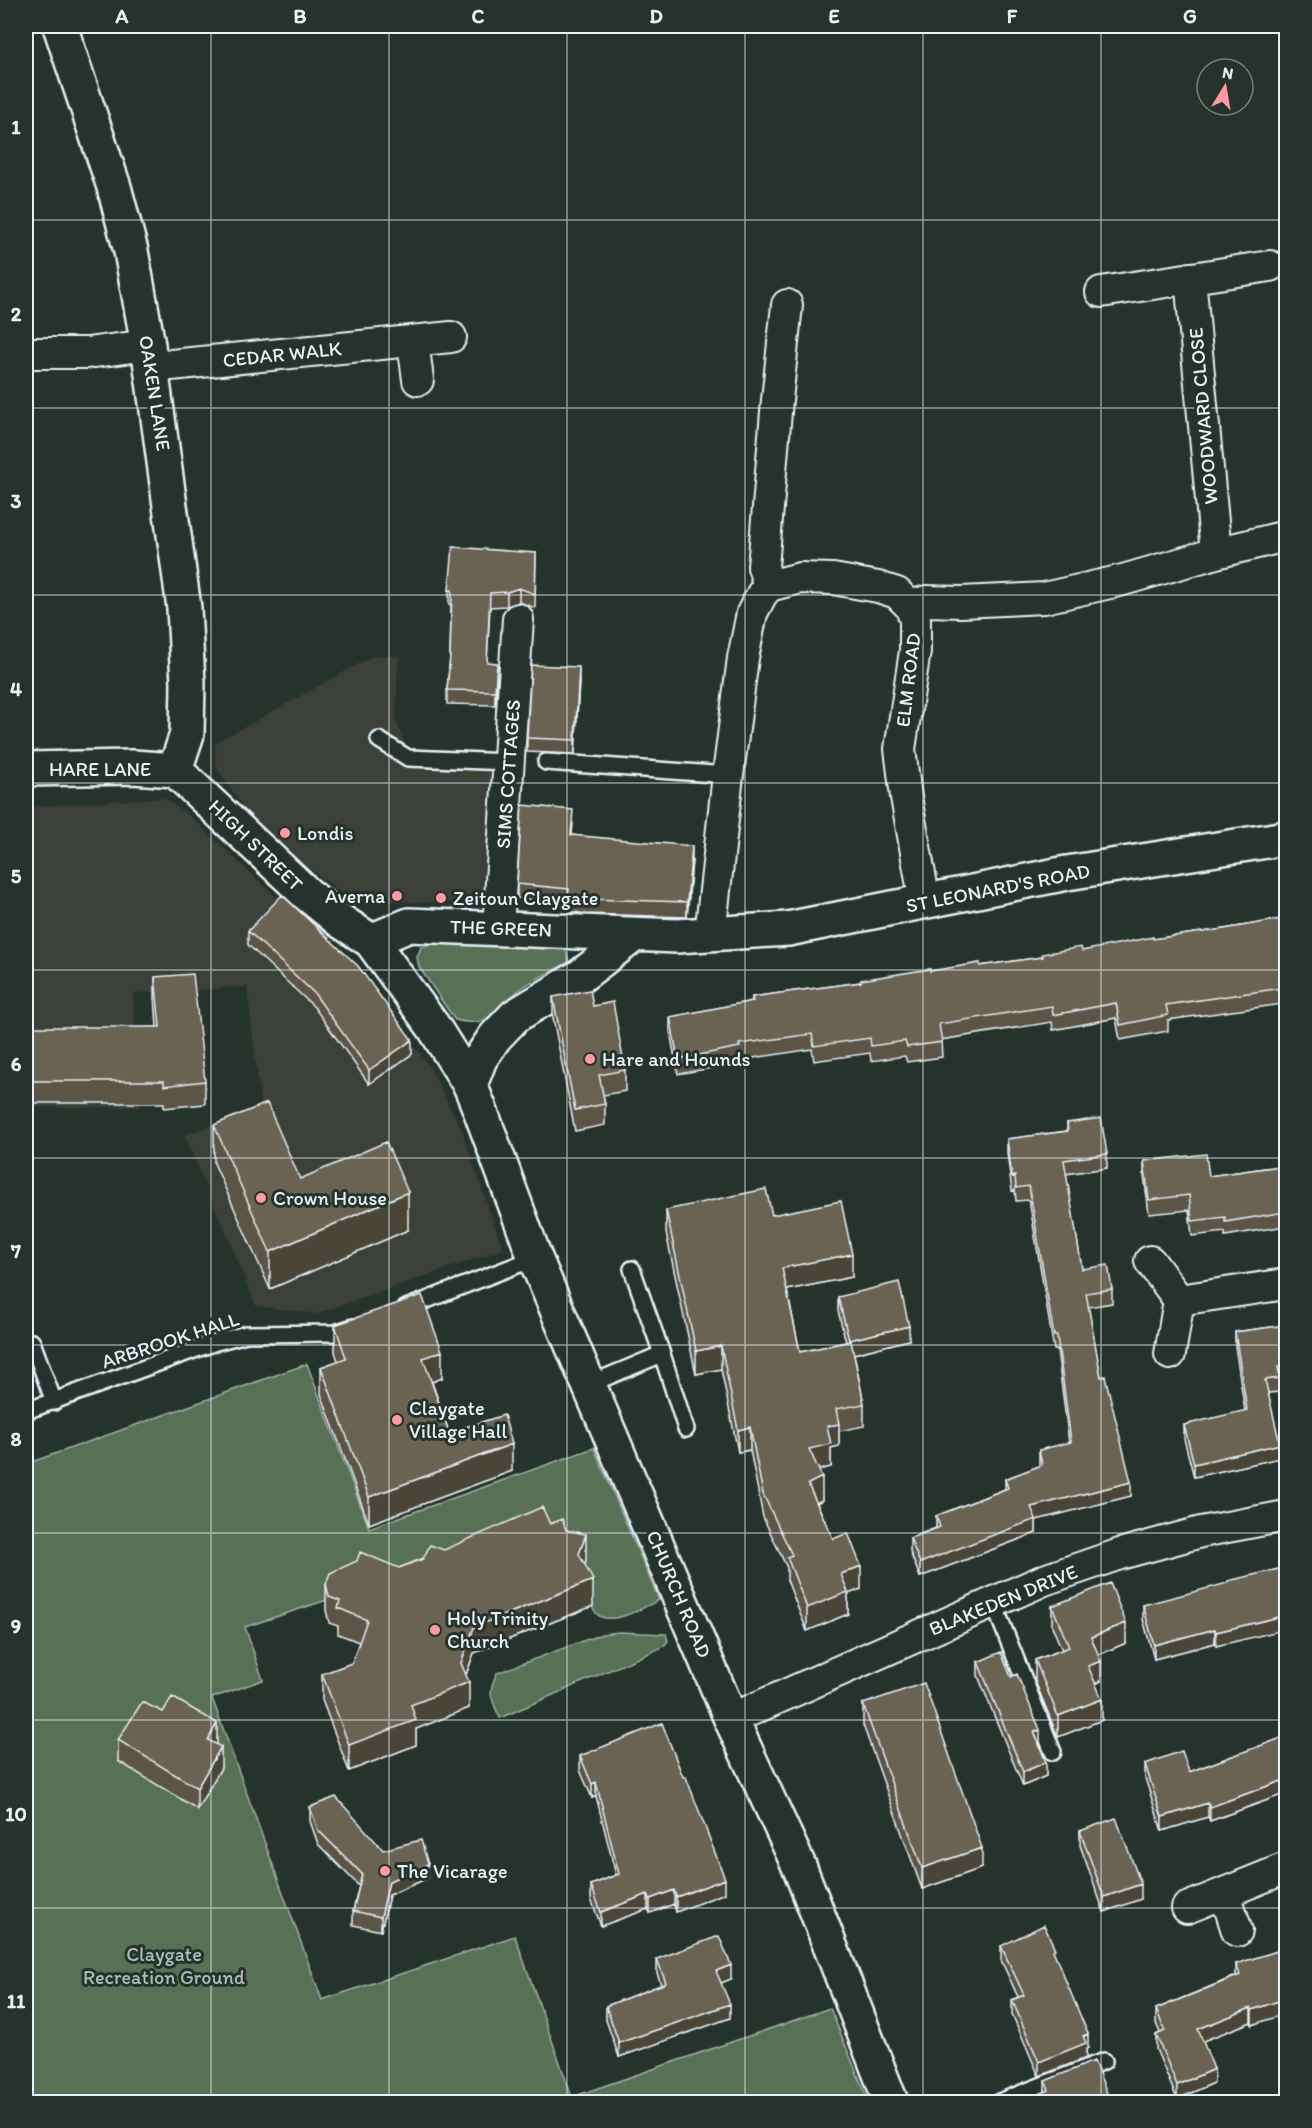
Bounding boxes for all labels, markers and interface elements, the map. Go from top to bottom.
text: A [115,4,129,28]
text: B [294,4,307,28]
text: C [472,4,485,28]
text: D [649,4,663,28]
text: E [828,4,840,28]
text: F [1007,4,1018,28]
text: G [1183,4,1197,28]
north arrow [1195,57,1255,117]
text: N [1221,62,1235,83]
text: 1 [11,115,21,139]
text: 2 [11,302,22,326]
street label: WOODWARD CLOSE [1183,327,1223,505]
street label: OAKEN LANE [134,333,176,453]
street label: CEDAR WALK [222,336,343,372]
text: 3 [11,489,22,513]
street label: ELM ROAD [890,632,926,728]
text: 4 [10,677,22,701]
street label: SIMS COTTAGES [491,699,525,849]
street label: HARE LANE [49,757,151,781]
street label: HIGH STREET [204,794,308,896]
place label: Londis [297,821,353,845]
marker: Londis [278,826,292,840]
street label: ST LEONARD'S ROAD [904,858,1092,918]
text: 5 [11,864,22,888]
place label: Averna [325,884,385,908]
place label: Zeitoun Claygate [453,886,598,910]
marker: Averna [390,889,404,903]
marker: Zeitoun Claygate [434,891,448,905]
street label: THE GREEN [449,914,553,942]
place label: Hare and Hounds [602,1047,751,1071]
text: 6 [11,1052,22,1076]
marker: Hare and Hounds [583,1052,597,1066]
place label: Crown House [273,1186,387,1210]
marker: Crown House [254,1191,268,1205]
text: 7 [10,1239,21,1263]
street label: ARBROOK HALL [98,1307,242,1373]
place label: Claygate Village Hall [409,1396,507,1443]
marker: Claygate Village Hall [390,1413,404,1427]
text: 8 [11,1427,22,1451]
street label: CHURCH ROAD [641,1527,717,1661]
street label: BLAKEDEN DRIVE [925,1559,1081,1641]
place label: Holy Trinity Church [447,1606,549,1653]
text: 9 [11,1614,21,1638]
marker: Holy Trinity Church [428,1623,442,1637]
text: 10 [5,1802,27,1826]
place label: The Vicarage [397,1859,508,1883]
marker: The Vicarage [378,1864,392,1878]
park label: Claygate Recreation Ground [83,1942,245,1989]
text: 11 [7,1989,26,2013]

